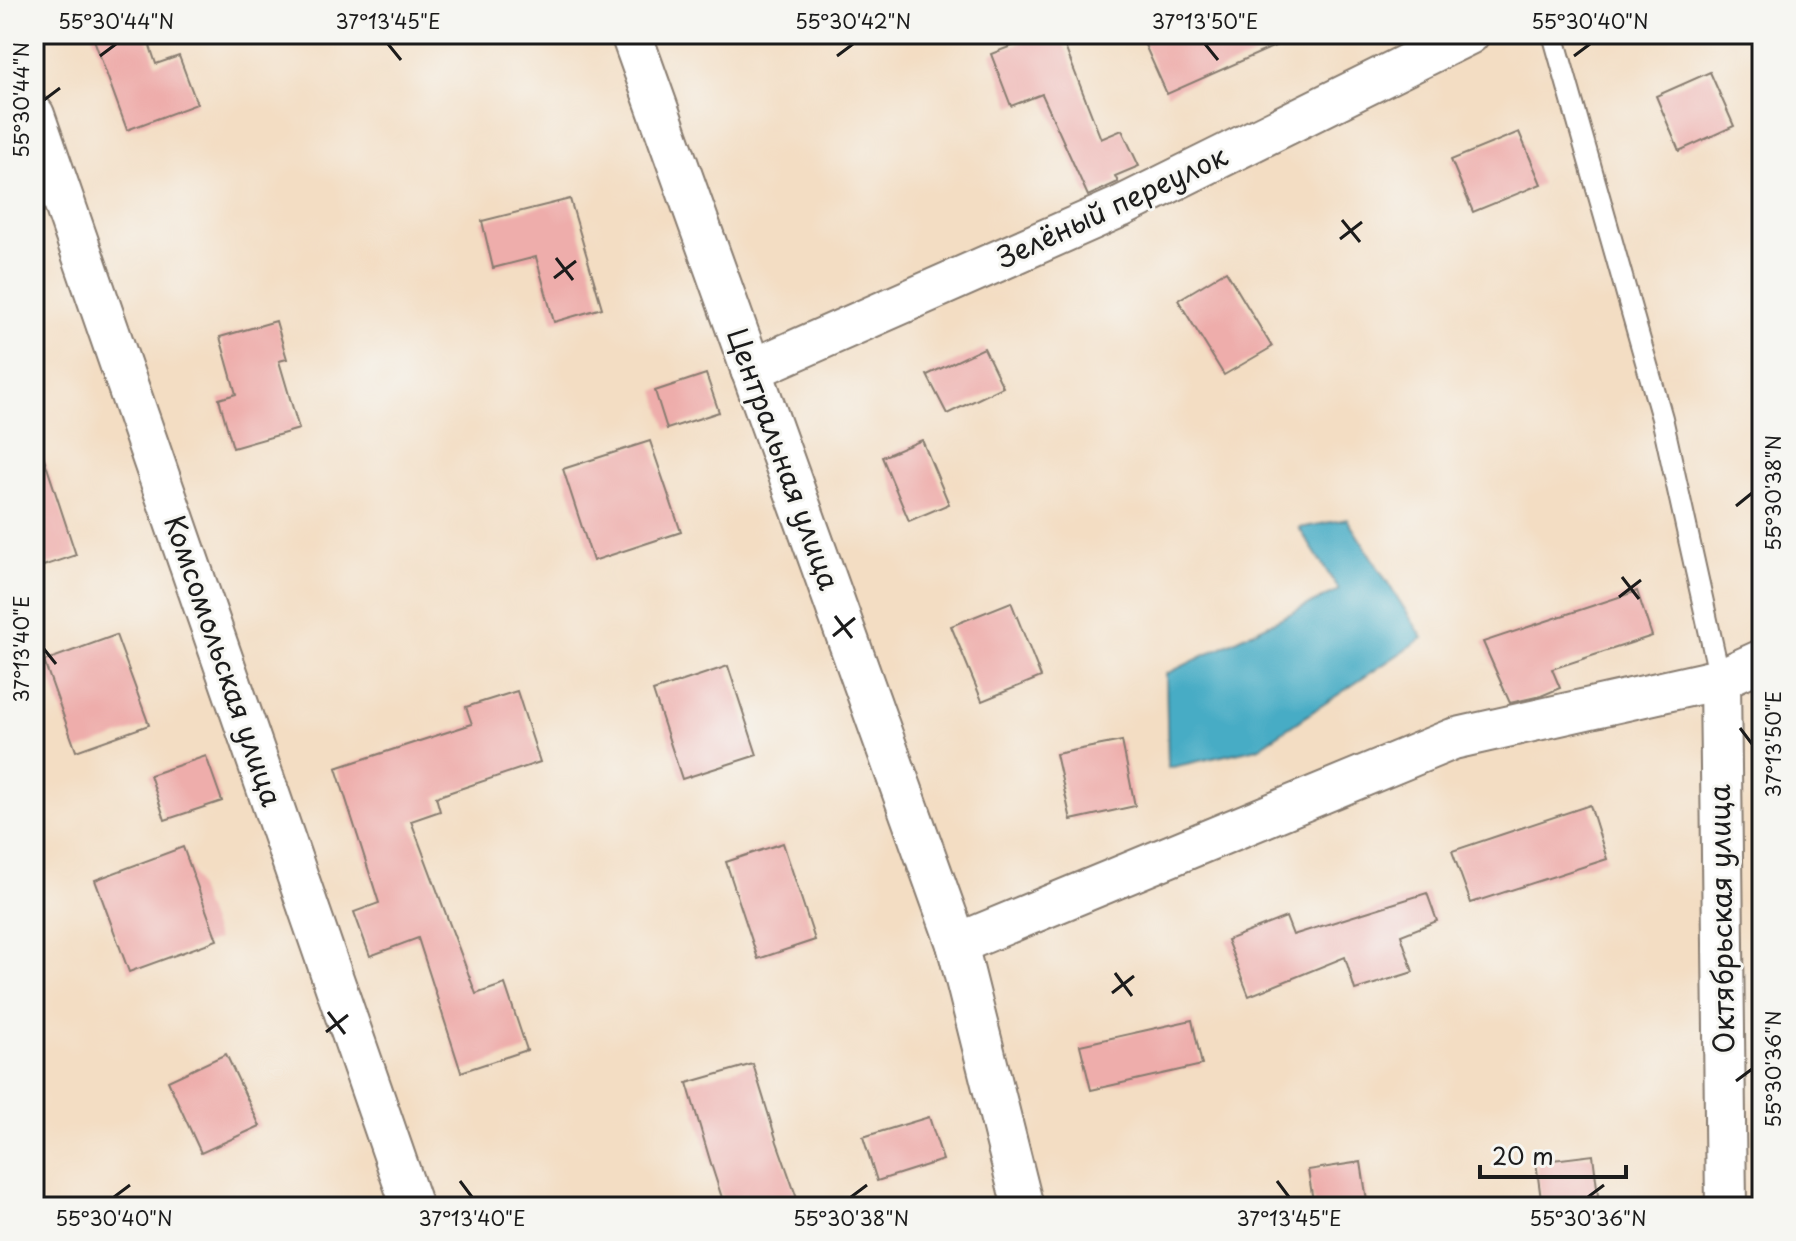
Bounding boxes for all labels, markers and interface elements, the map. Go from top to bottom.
text: 55°30'44"N [58,6,174,36]
text: 37°13'45"E [335,6,441,36]
text: 55°30'42"N [795,6,911,36]
text: 37°13'50"E [1152,6,1258,36]
text: 55°30'40"N [1531,6,1649,36]
text: 55°30'44"N [6,42,36,158]
street label: Зелёный переулок [989,133,1234,278]
street label: Центральная улица [717,321,852,596]
text: 55°30'38"N [1758,435,1788,551]
street label: Комсомольская улица [154,509,295,812]
text: 37°13'40"E [6,595,36,703]
text: 37°13'50"E [1758,691,1788,797]
street label: Октябрьская улица [1697,784,1744,1054]
text: 55°30'36"N [1758,1010,1788,1128]
scale bar [1480,1129,1626,1179]
text: 20 m [1492,1137,1554,1173]
text: 55°30'40"N [55,1203,173,1233]
text: 37°13'40"E [418,1203,526,1233]
text: 55°30'38"N [793,1203,909,1233]
text: 37°13'45"E [1236,1203,1342,1233]
text: 55°30'36"N [1529,1203,1647,1233]

